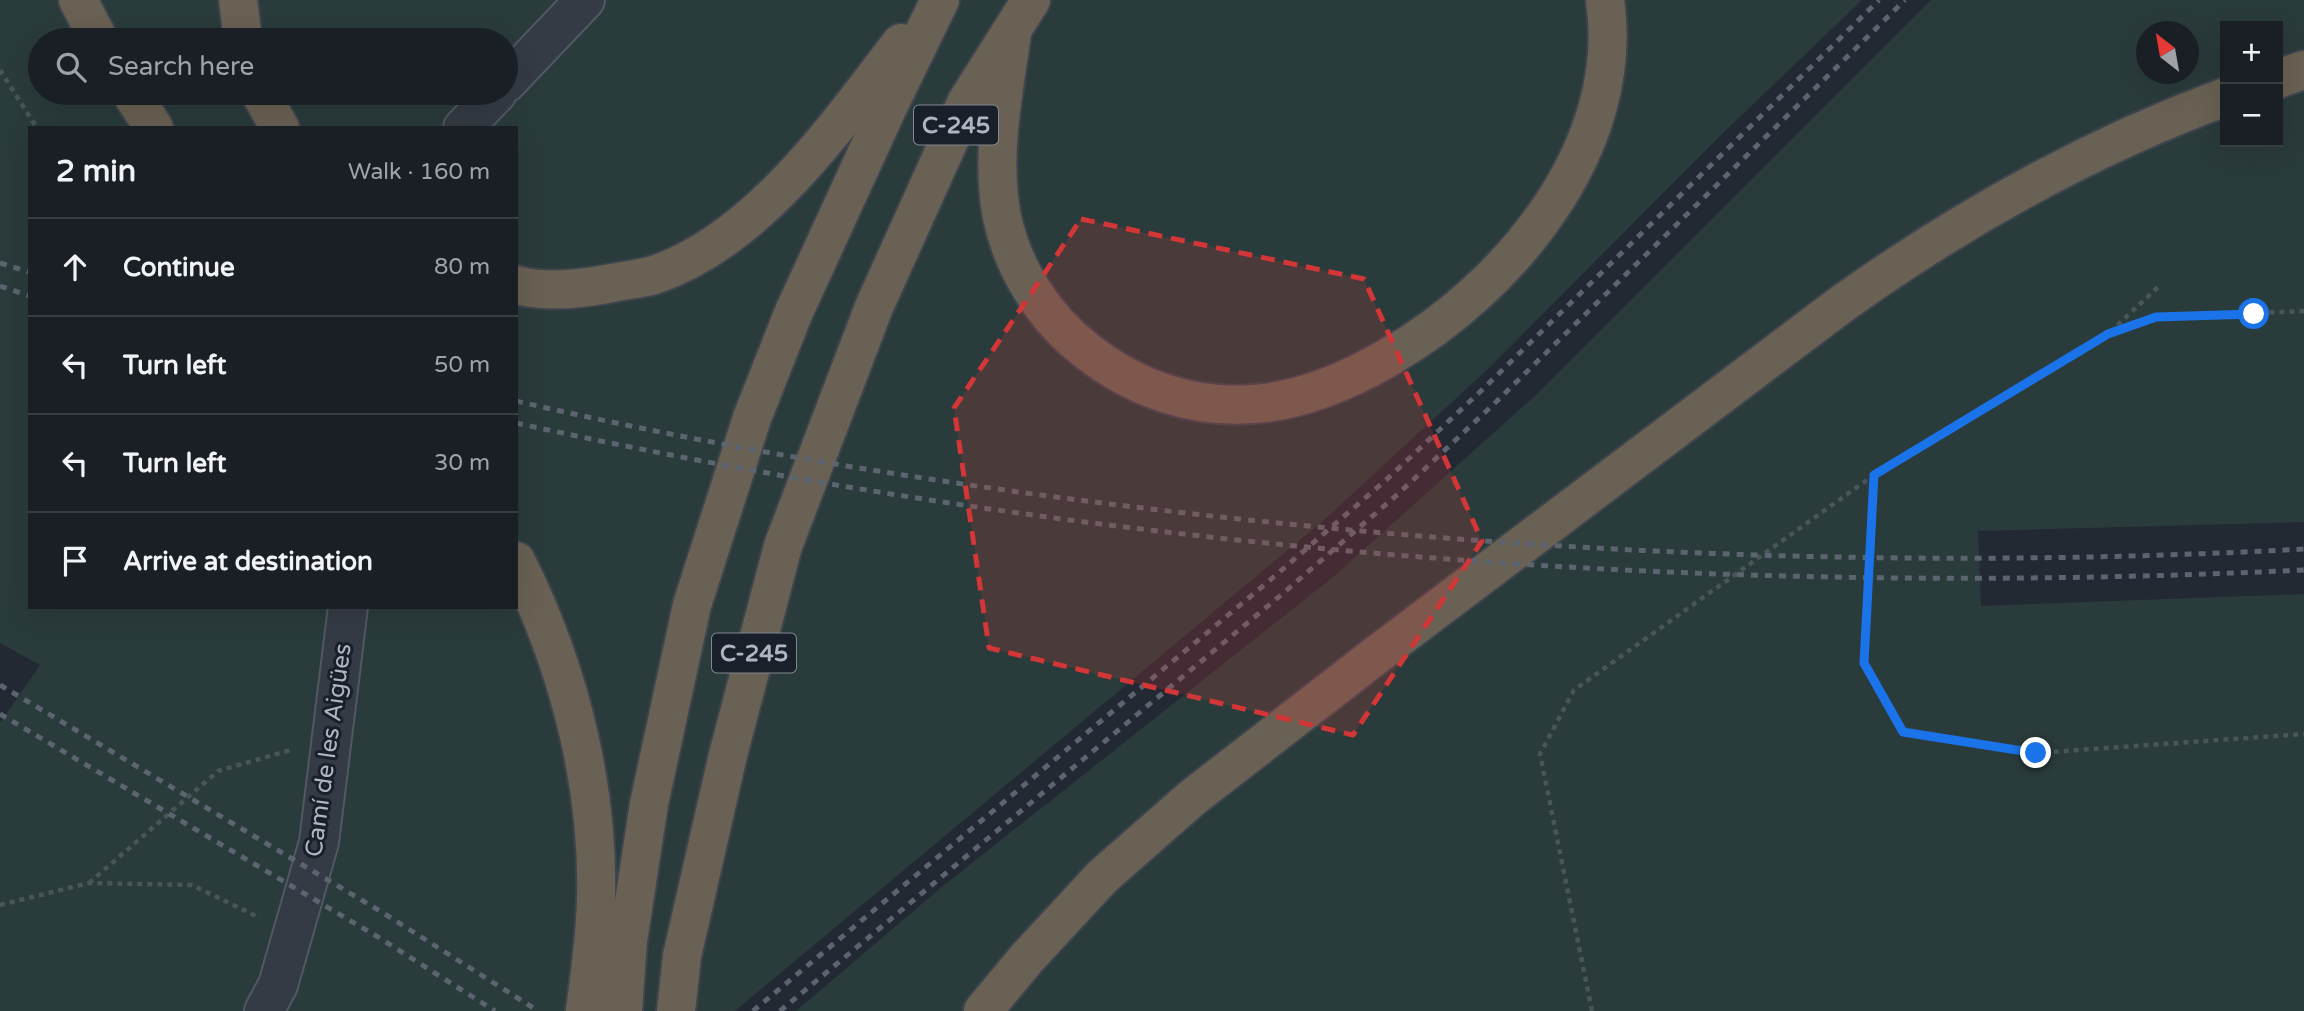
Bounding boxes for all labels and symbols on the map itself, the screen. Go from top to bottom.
north arrow [2136,21,2199,84]
road number: C-245 [914,106,998,144]
route start [2238,298,2269,329]
road number: C-245 [712,634,796,673]
street label: Camí de les Aigües [299,641,358,859]
route end [2020,737,2051,768]

